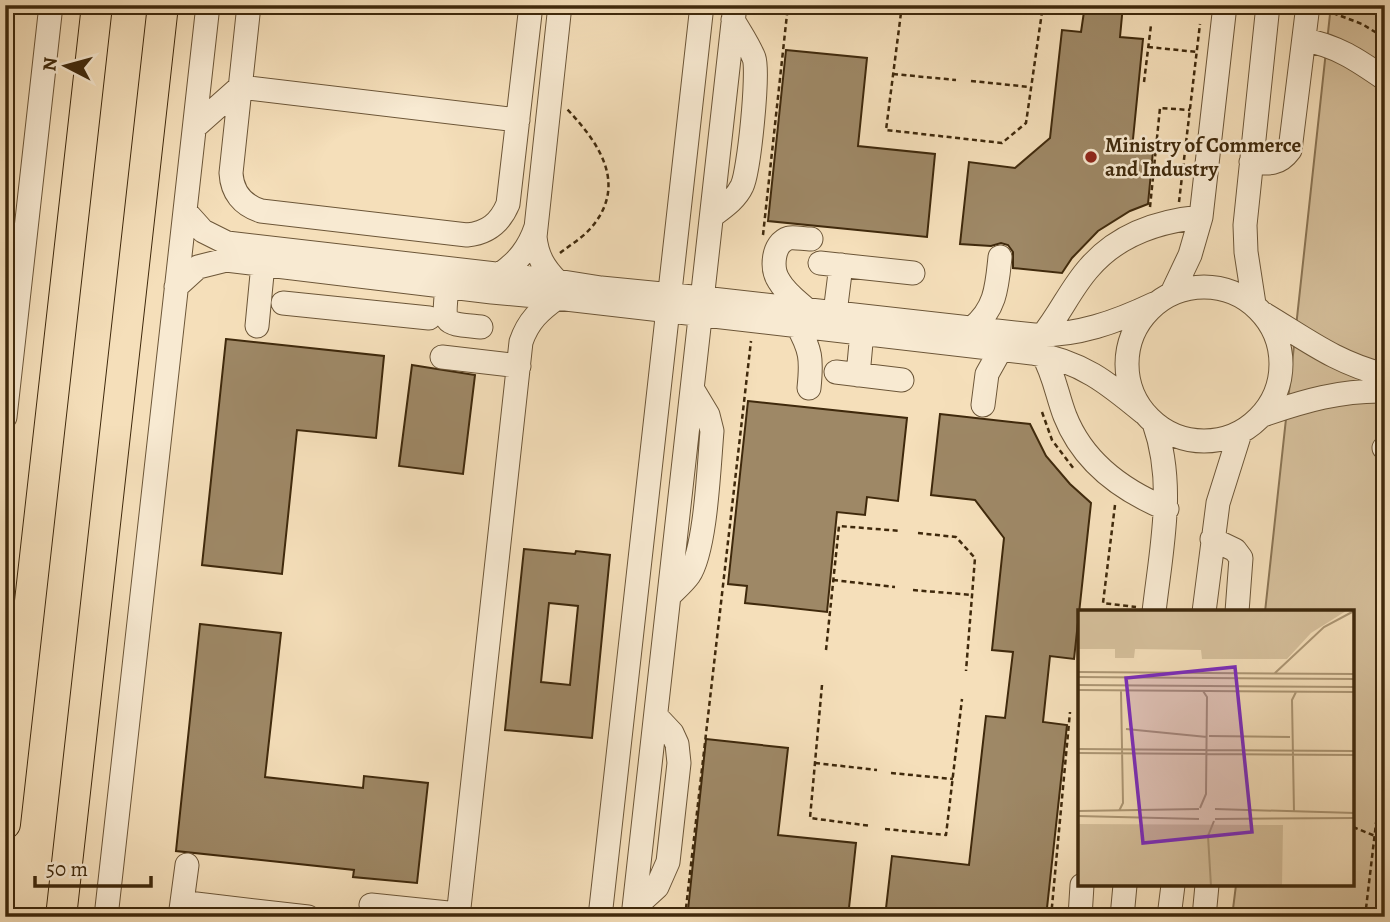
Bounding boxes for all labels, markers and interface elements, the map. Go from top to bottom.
north arrow [32,32,102,102]
text: N [36,56,64,73]
place label: Ministry of Commerce and Industry [1105,131,1302,183]
marker: Ministry of Commerce and Industry [1083,149,1099,165]
inset map [1078,610,1355,887]
scale bar [35,845,150,889]
text: 50 m [46,855,88,883]

